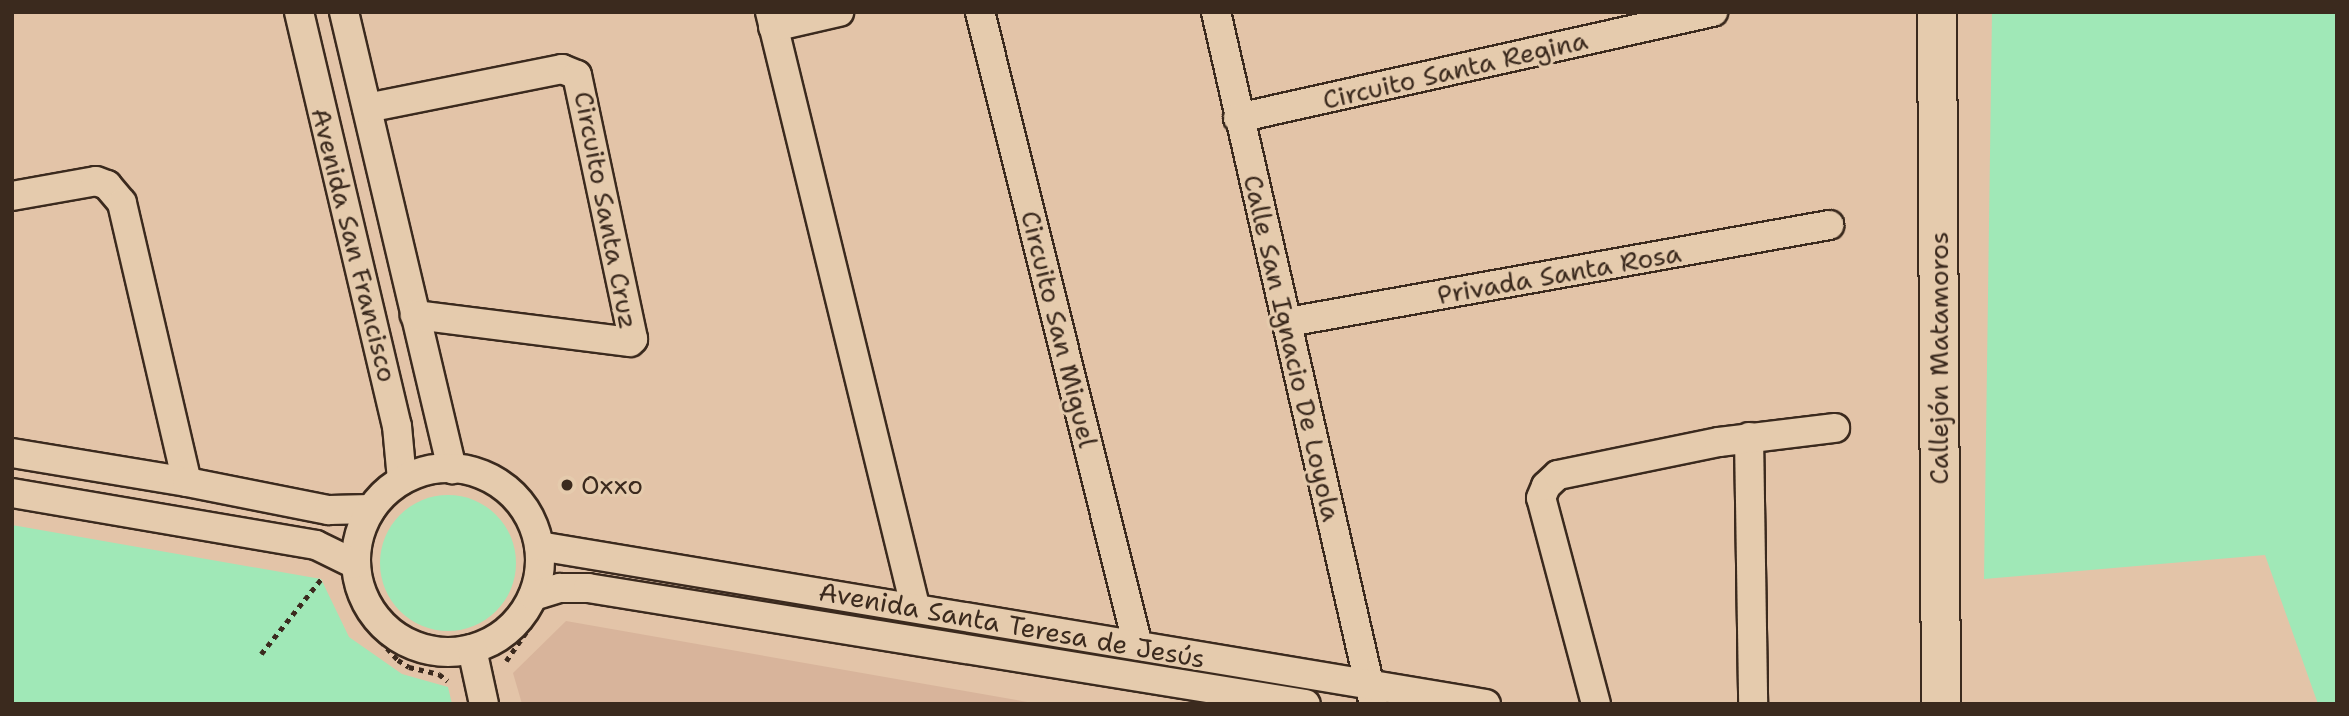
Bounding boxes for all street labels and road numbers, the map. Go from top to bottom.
street label: Circuito Santa Regina [1320,24,1590,116]
street label: Circuito Santa Cruz [568,89,644,331]
street label: Avenida San Francisco [305,105,403,385]
street label: Calle San Ignacio De Loyola [1237,172,1347,524]
street label: Circuito San Miguel [1014,207,1104,451]
street label: Callejón Matamoros [1923,231,1955,485]
street label: Privada Santa Rosa [1435,237,1683,311]
street label: Avenida Santa Teresa de Jesús [816,576,1208,674]

